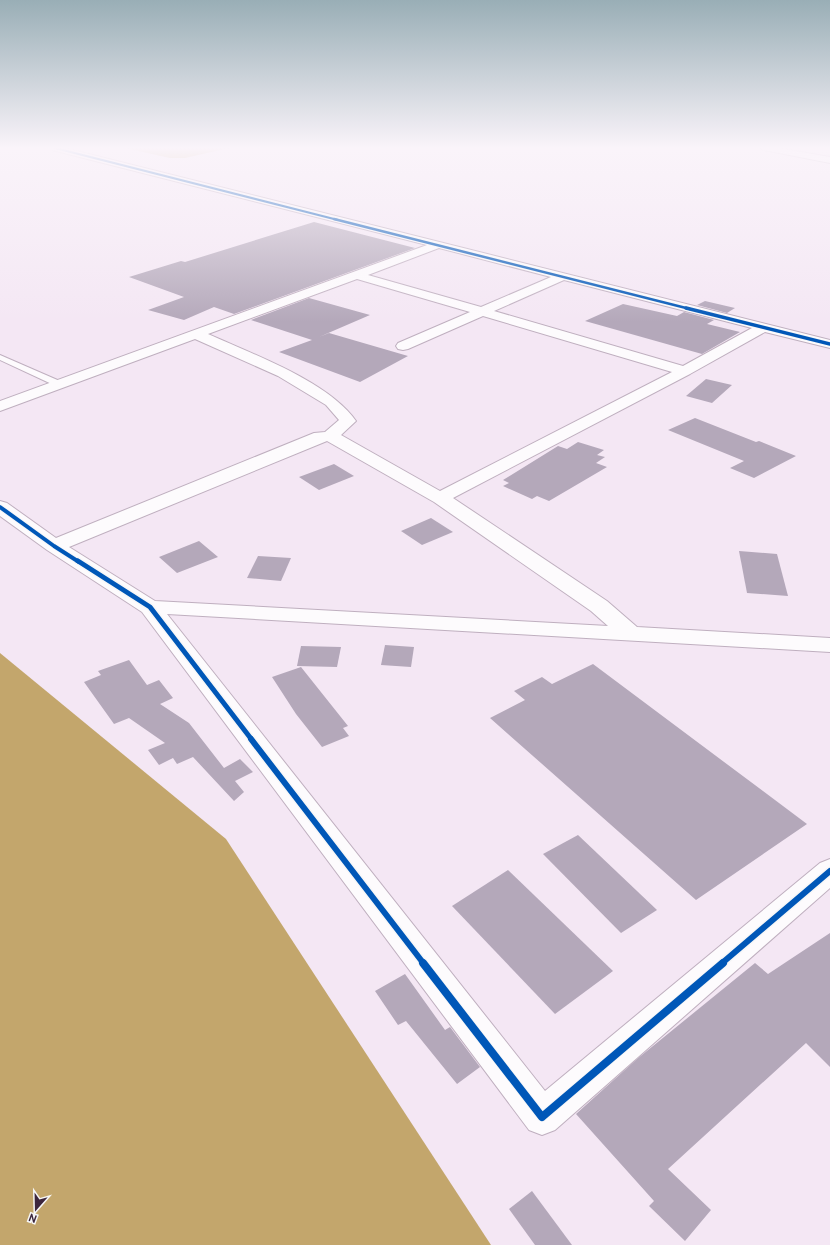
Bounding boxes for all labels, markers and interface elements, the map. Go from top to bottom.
north arrow [16,1189,56,1229]
text: N [27,1210,39,1225]

